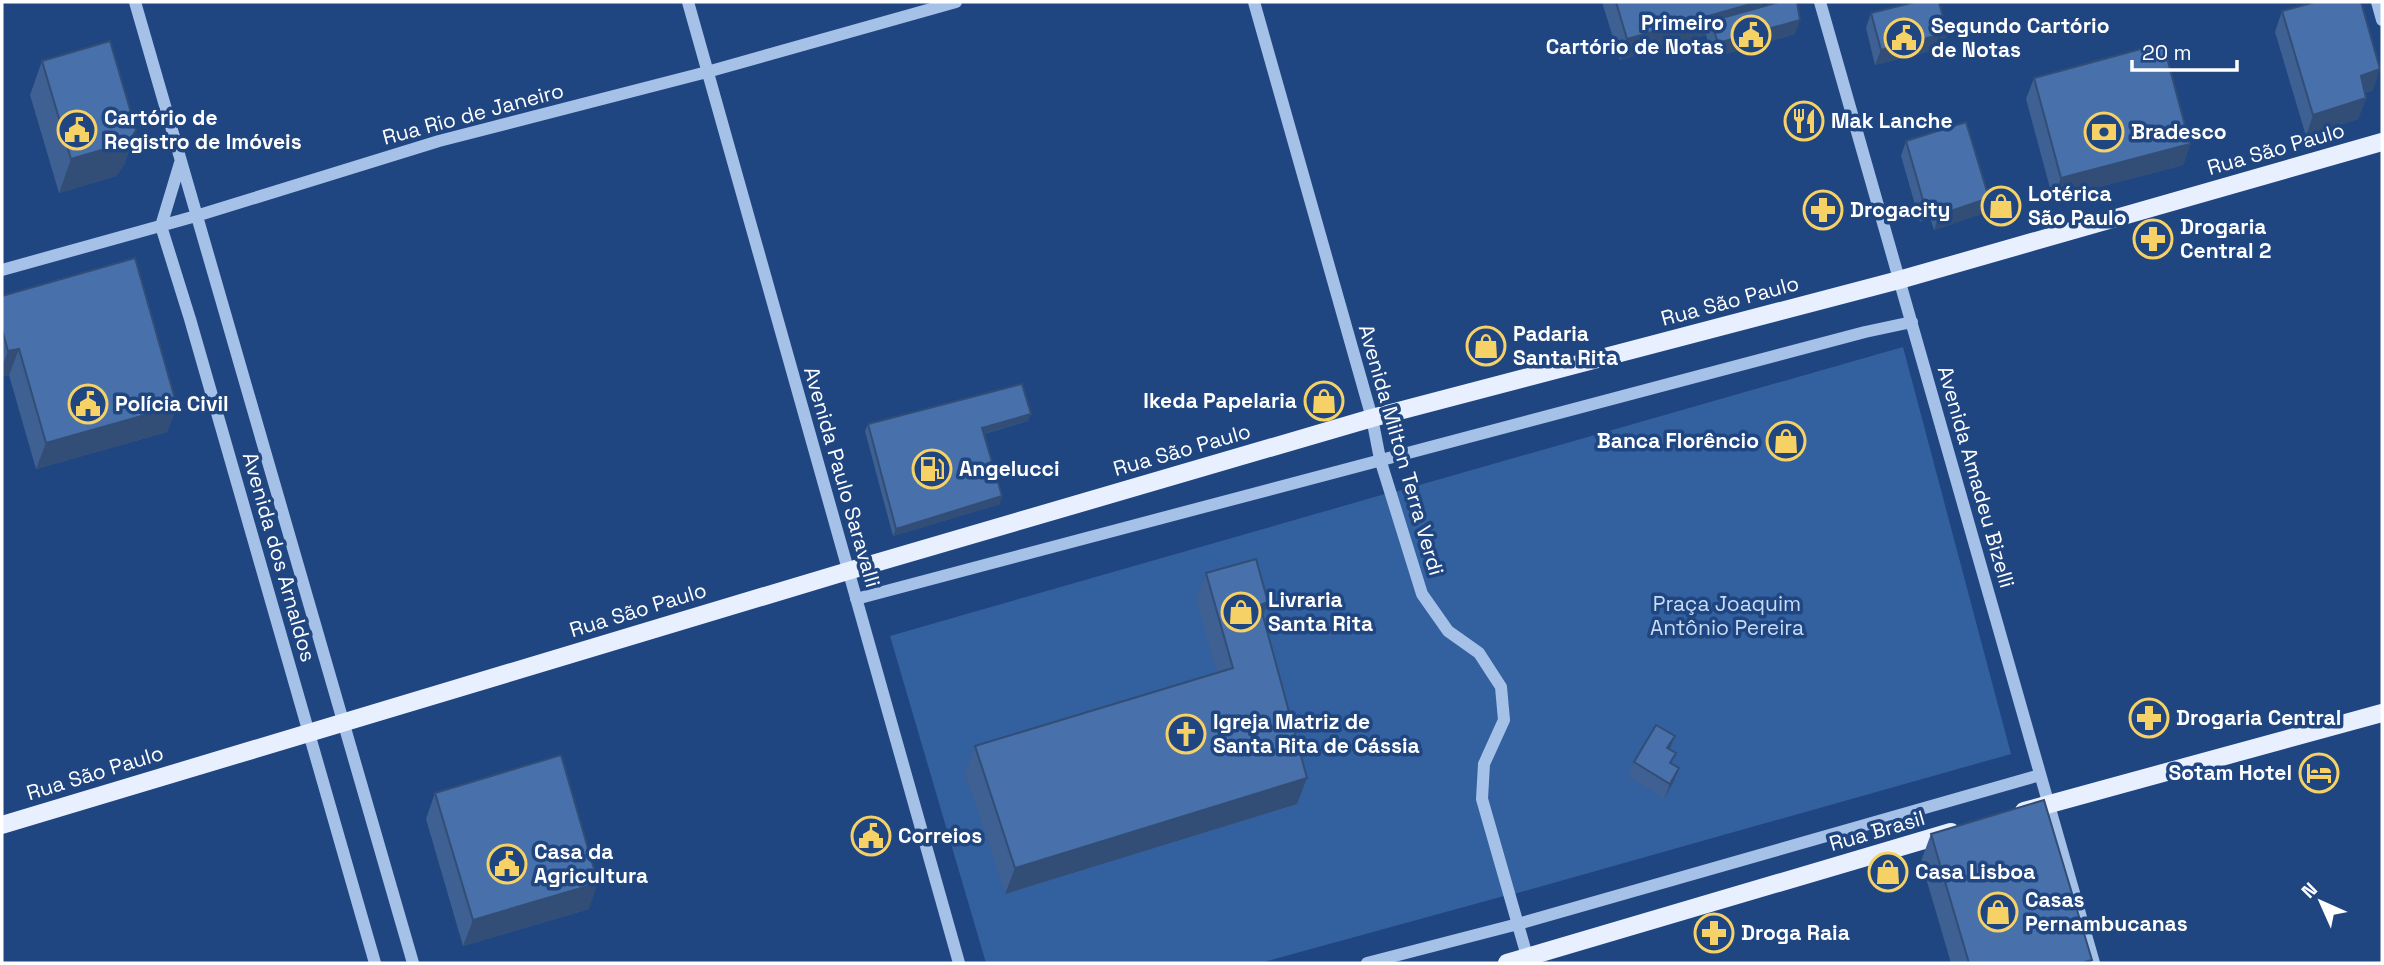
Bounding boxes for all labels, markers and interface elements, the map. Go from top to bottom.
place label: Primeiro Cartório de Notas [1546,9,1724,60]
place label: Segundo Cartório de Notas [1931,12,2109,63]
public building icon: Primeiro Cartório de Notas [1730,14,1772,56]
public building icon: Segundo Cartório de Notas [1883,17,1925,59]
scale bar [2132,28,2237,72]
text: 20 m [2142,39,2192,66]
street label: Rua Rio de Janeiro [379,76,567,151]
restaurant icon: Mak Lanche [1783,100,1825,142]
place label: Cartório de Registro de Imóveis [104,104,302,155]
place label: Mak Lanche [1831,107,1953,134]
public building icon: Cartório de Registro de Imóveis [56,109,98,151]
bank icon: Bradesco [2083,111,2125,153]
street label: Rua São Paulo [2204,116,2348,181]
place label: Bradesco [2131,118,2227,145]
place label: Lotérica São Paulo [2028,180,2127,231]
shop icon: Lotérica São Paulo [1980,185,2022,227]
pharmacy icon: Drogacity [1802,189,1844,231]
place label: Drogacity [1850,196,1951,223]
place label: Drogaria Central 2 [2180,213,2271,264]
pharmacy icon: Drogaria Central 2 [2132,218,2174,260]
street label: Rua São Paulo [1658,269,1802,332]
place label: Padaria Santa Rita [1513,320,1618,371]
street label: Avenida Milton Terra Verdi [1353,321,1450,578]
shop icon: Padaria Santa Rita [1465,325,1507,367]
street label: Avenida Paulo Saravalli [798,363,887,590]
street label: Avenida Amadeu Bizelli [1932,363,2021,591]
shop icon: Ikeda Papelaria [1303,380,1345,422]
public building icon: Polícia Civil [67,383,109,425]
place label: Ikeda Papelaria [1143,387,1297,414]
place label: Polícia Civil [115,390,229,417]
street label: Rua São Paulo [1110,417,1254,482]
shop icon: Banca Florêncio [1765,420,1807,462]
place label: Banca Florêncio [1597,427,1759,454]
fuel station icon: Angelucci [911,448,953,490]
street label: Avenida dos Arnaldos [237,449,322,665]
place label: Angelucci [959,455,1060,482]
street label: Rua São Paulo [566,576,710,643]
place label: Livraria Santa Rita [1268,586,1373,637]
park label: Praça Joaquim Antônio Pereira [1650,590,1804,641]
shop icon: Livraria Santa Rita [1220,591,1262,633]
pharmacy icon: Drogaria Central [2128,697,2170,739]
place label: Drogaria Central [2176,704,2341,731]
place label: Igreja Matriz de Santa Rita de Cássia [1213,708,1420,759]
church icon: Igreja Matriz de Santa Rita de Cássia [1165,713,1207,755]
street label: Rua São Paulo [23,739,167,806]
hotel icon: Sotam Hotel [2298,752,2340,794]
place label: Sotam Hotel [2169,759,2292,786]
street label: Rua Brasil [1826,804,1928,857]
public building icon: Correios [850,815,892,857]
place label: Correios [898,822,982,849]
place label: Casa da Agricultura [534,838,648,889]
public building icon: Casa da Agricultura [486,843,528,885]
shop icon: Casa Lisboa [1867,851,1909,893]
place label: Casa Lisboa [1915,858,2035,885]
north arrow [2286,867,2356,937]
text: N [2296,877,2323,904]
place label: Casas Pernambucanas [2025,886,2188,937]
shop icon: Casas Pernambucanas [1977,891,2019,933]
pharmacy icon: Droga Raia [1693,912,1735,954]
place label: Droga Raia [1741,919,1850,946]

